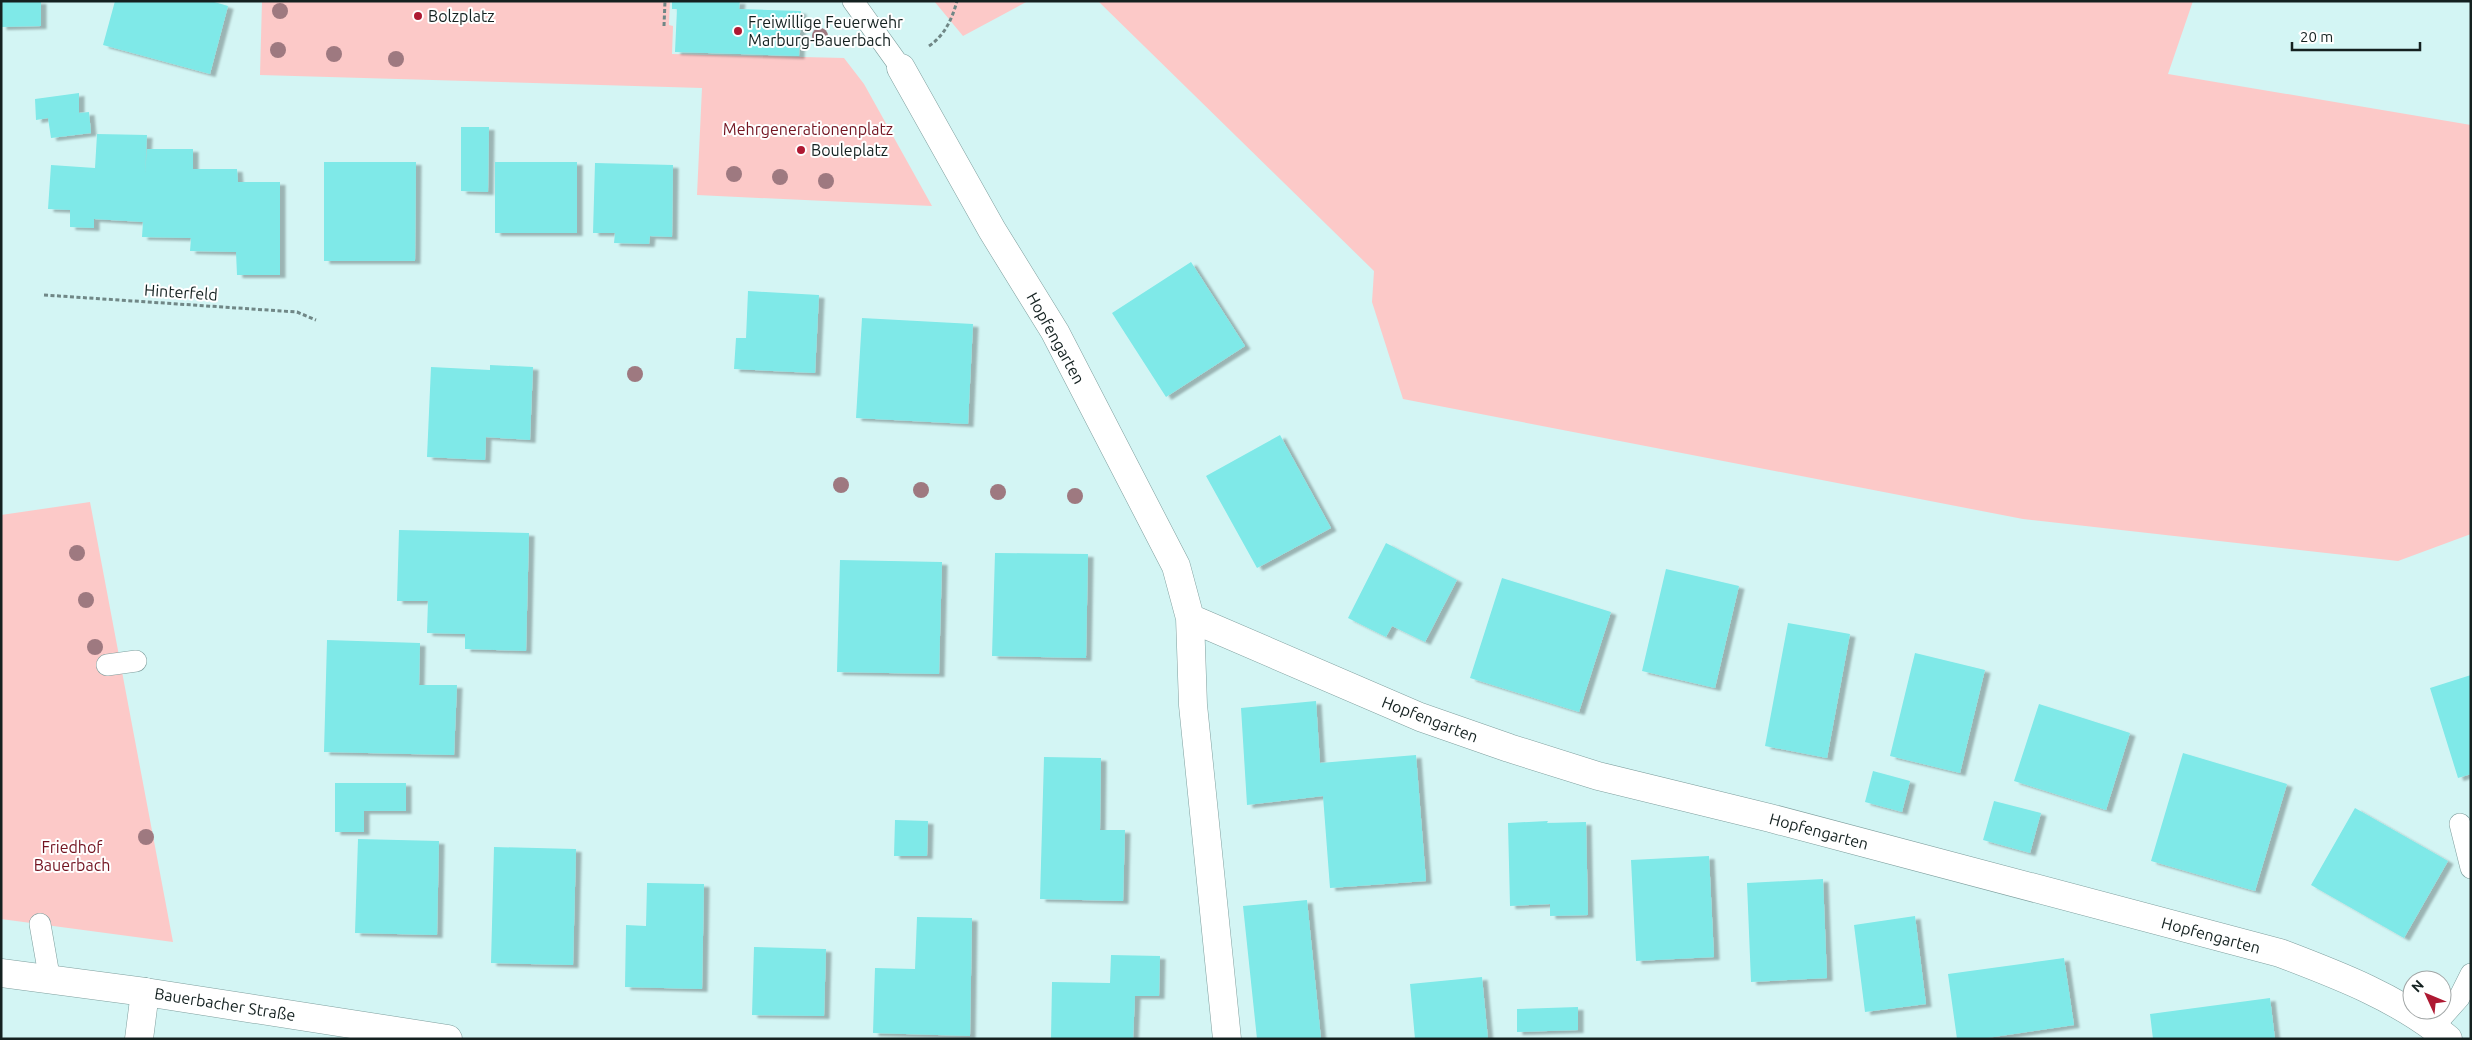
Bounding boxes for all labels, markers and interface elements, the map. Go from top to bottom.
place label: Bolzplatz [428,7,495,25]
marker: Bolzplatz [412,10,424,22]
place label: Freiwillige Feuerwehr Marburg-Bauerbach [748,13,903,49]
scale bar [2292,20,2420,52]
marker: Freiwillige Feuerwehr Marburg-Bauerbach [732,25,744,37]
text: 20 m [2300,28,2333,45]
park label: Mehrgenerationenplatz [723,120,893,138]
place label: Bouleplatz [811,141,888,159]
marker: Bouleplatz [795,144,807,156]
street label: Hinterfeld [144,280,218,304]
street label: Hopfengarten [1023,289,1089,387]
street label: Hopfengarten [1379,692,1481,746]
street label: Hopfengarten [1768,809,1870,853]
park label: Friedhof Bauerbach [34,838,110,874]
street label: Hopfengarten [2160,913,2262,957]
north arrow [2402,970,2452,1020]
text: N [2408,977,2427,995]
street label: Bauerbacher Straße [153,984,297,1024]

